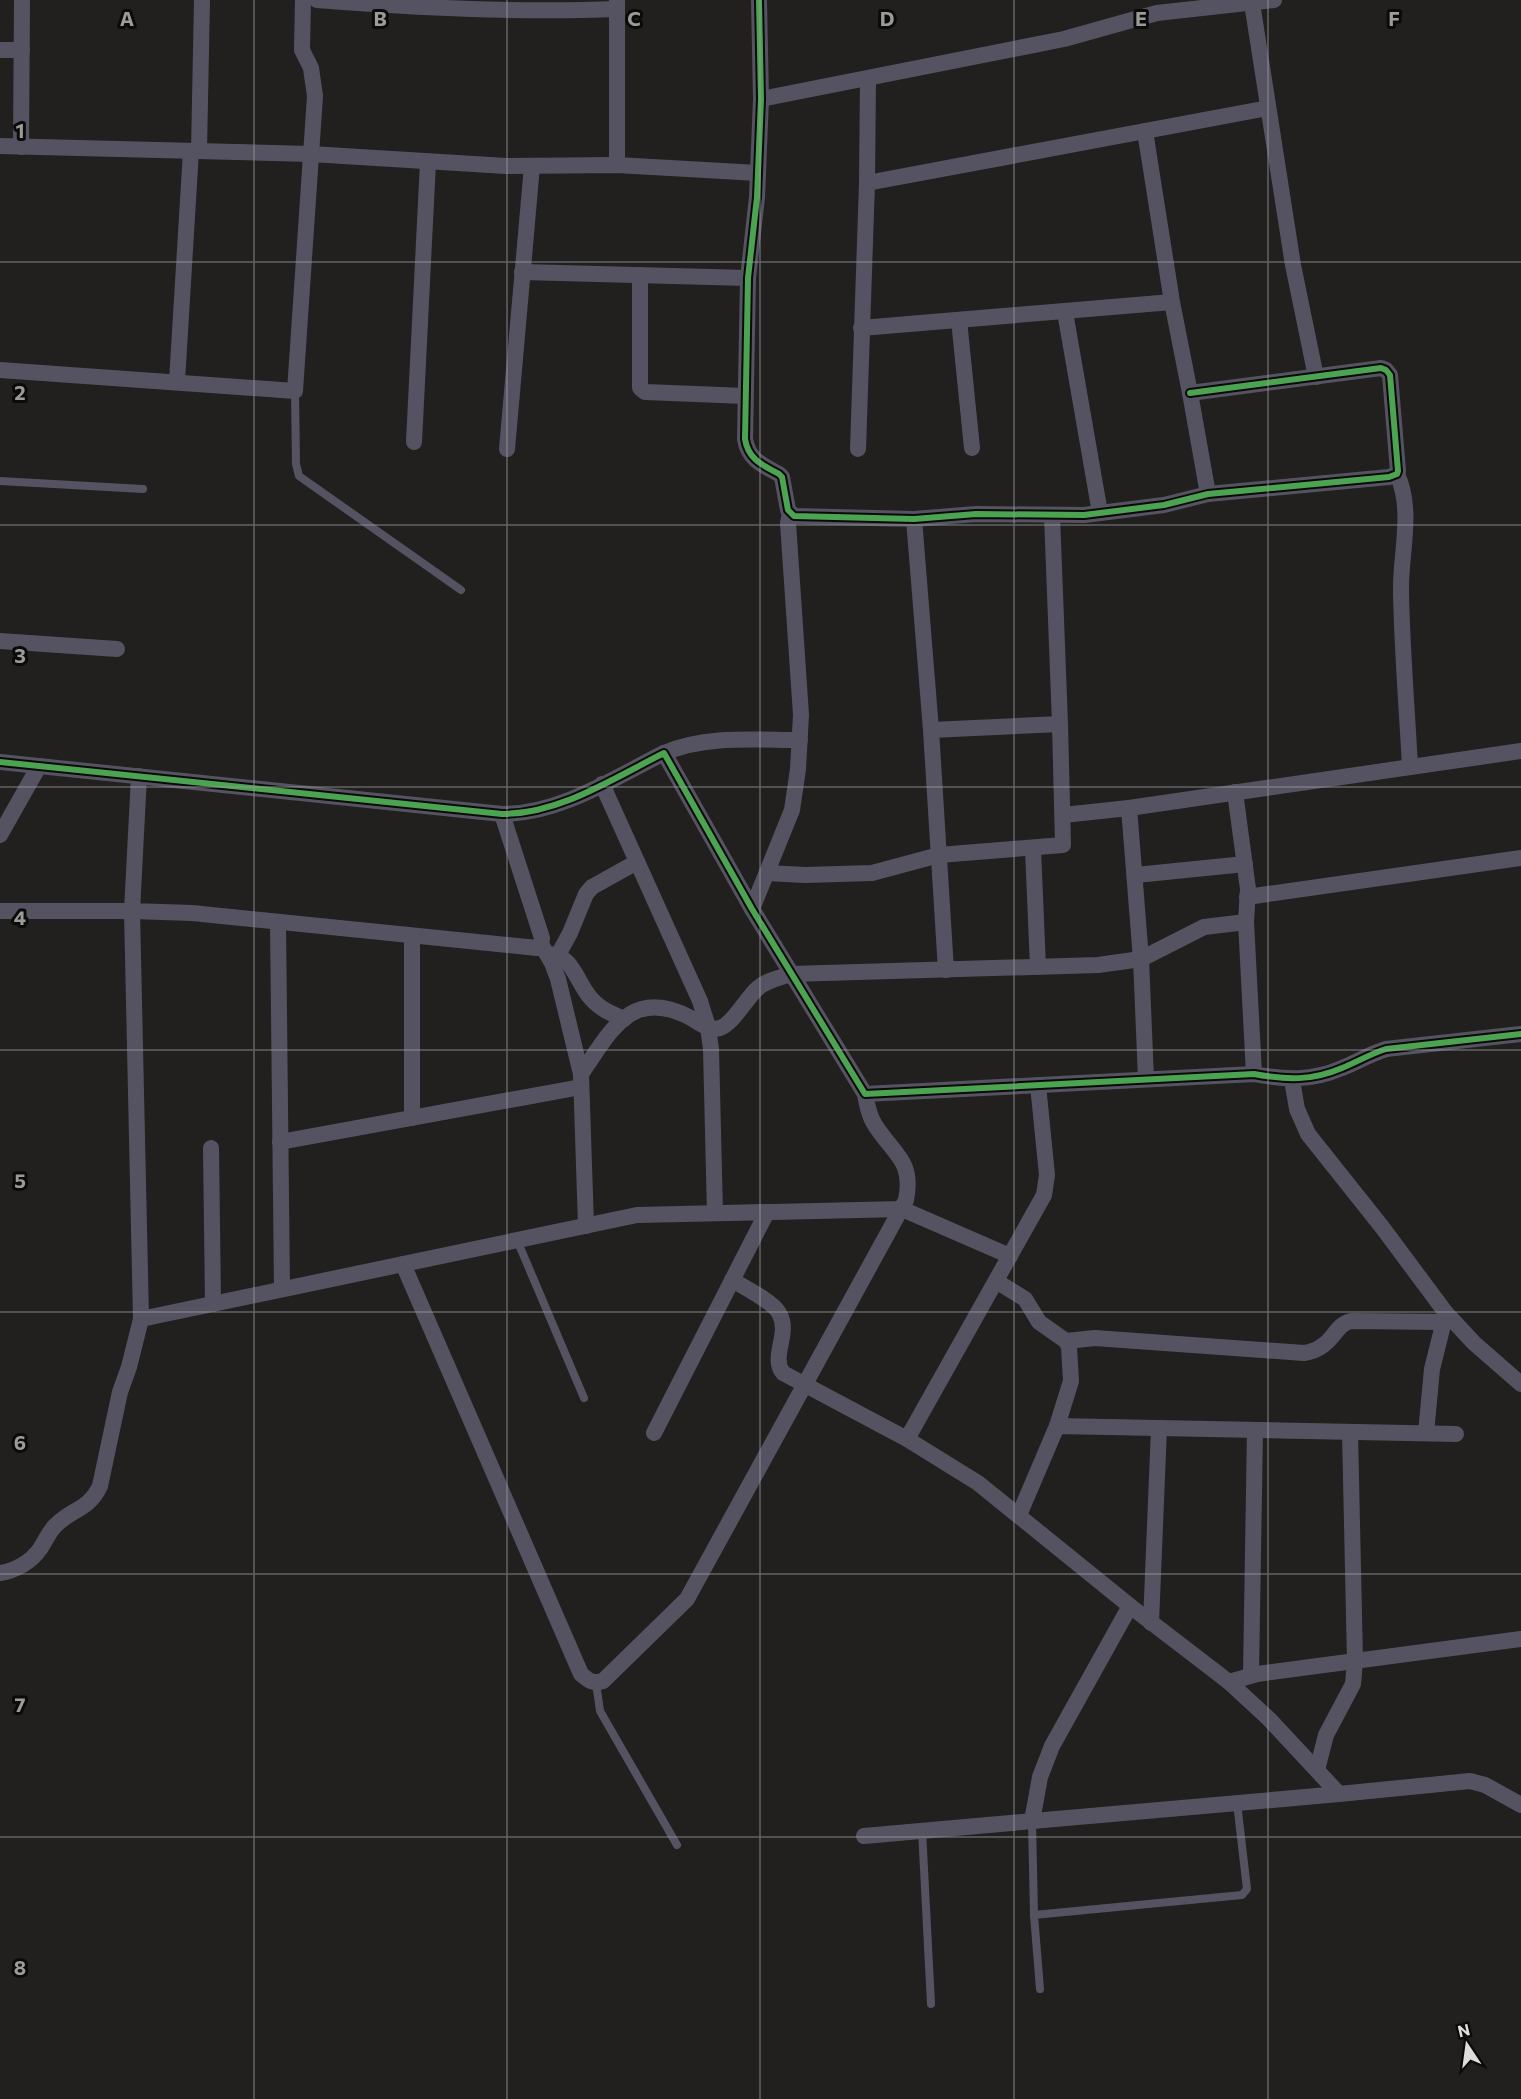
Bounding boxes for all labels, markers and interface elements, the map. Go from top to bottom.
text: A [120,6,134,30]
text: B [373,6,387,30]
text: C [627,6,641,30]
text: D [880,6,894,30]
text: E [1135,6,1147,30]
text: F [1388,6,1400,30]
text: 1 [15,118,25,142]
text: 2 [14,380,26,404]
text: 3 [14,643,26,667]
text: 4 [14,905,26,929]
text: 5 [14,1168,26,1192]
text: 6 [14,1430,26,1454]
text: 7 [15,1692,26,1716]
text: 8 [14,1955,26,1979]
north arrow [1437,2015,1497,2075]
text: N [1456,2019,1471,2041]

